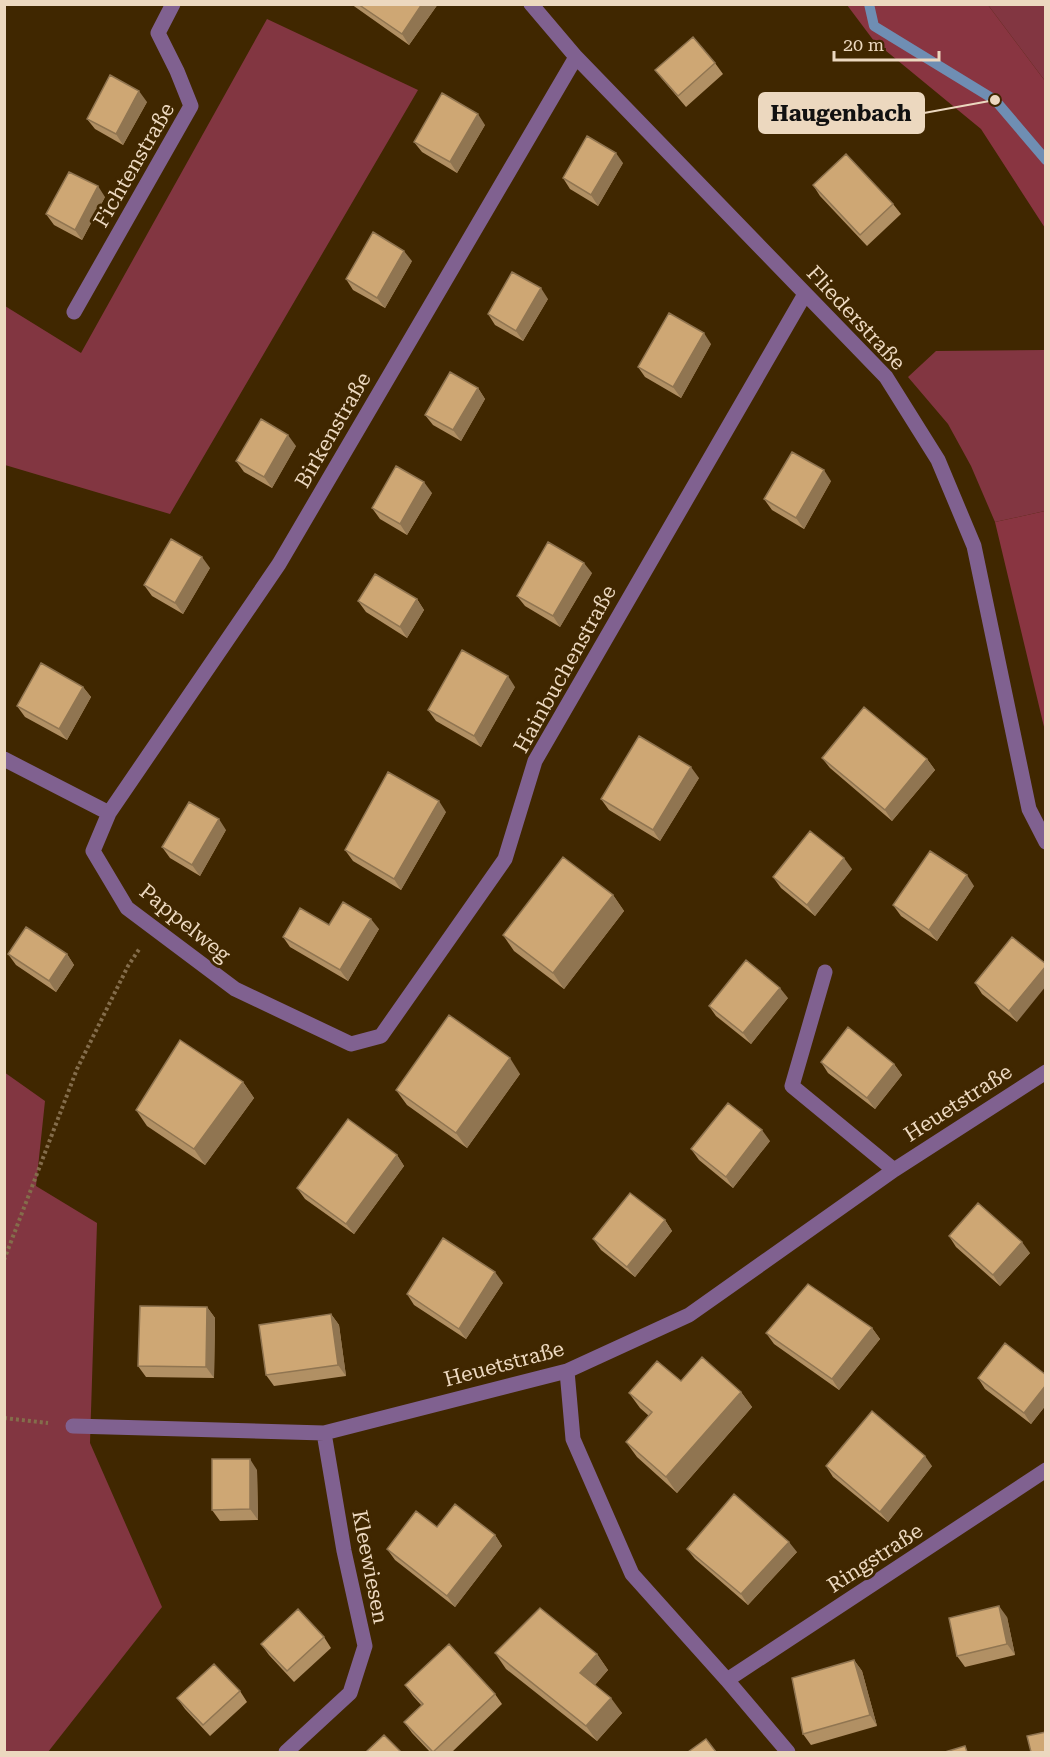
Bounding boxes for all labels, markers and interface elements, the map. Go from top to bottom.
scale bar [834,24,939,62]
text: 20 m [843,34,884,55]
callout: Haugenbach [759,93,924,133]
street label: Fichtenstraße [89,99,179,231]
text: Haugenbach [770,101,912,126]
street label: Fliederstraße [802,261,910,375]
street label: Birkenstraße [290,368,376,492]
street label: Hainbuchenstraße [509,581,621,757]
street label: Pappelweg [135,879,235,967]
street label: Heuetstraße [900,1059,1016,1147]
street label: Heuetstraße [441,1336,567,1392]
street label: Kleewiesen [347,1508,393,1626]
street label: Ringstraße [823,1518,927,1598]

